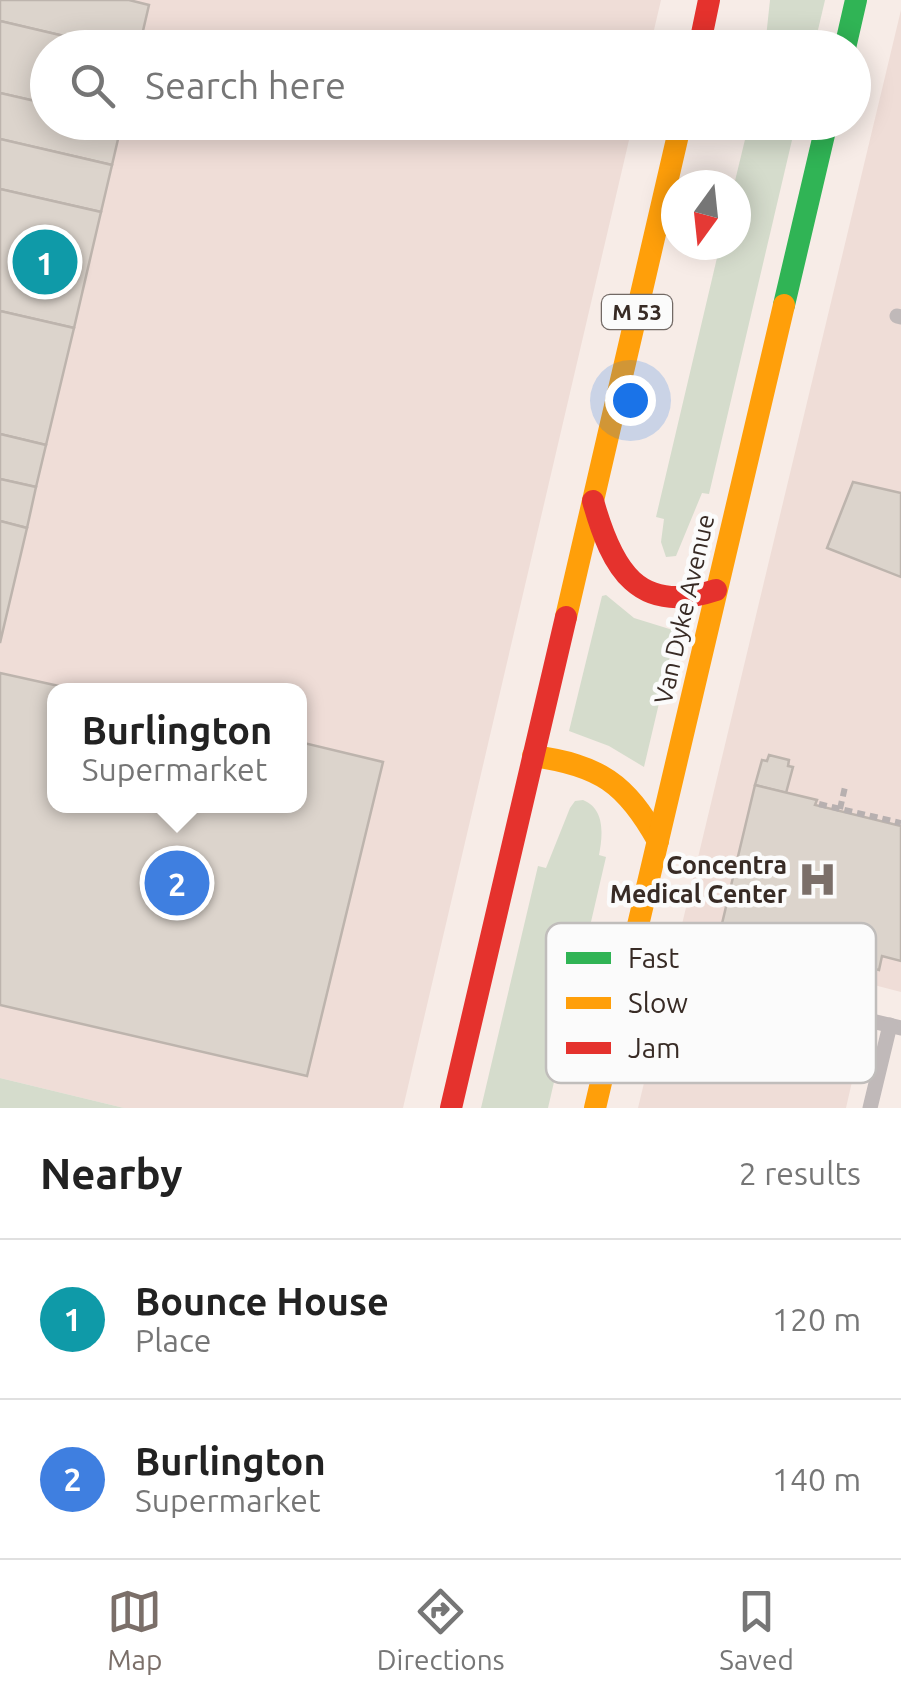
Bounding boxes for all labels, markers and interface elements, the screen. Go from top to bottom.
search box [30,30,871,140]
icon: search [65,58,120,113]
text: Search here [145,64,346,106]
north arrow [661,170,751,260]
pin: 1 [12,224,78,300]
road number: M 53 [602,295,672,329]
your location [605,375,656,426]
street label: Van Dyke Avenue [649,511,719,707]
popup [47,683,307,813]
text: Burlington [82,709,272,751]
text: Supermarket [82,751,267,787]
pin: 2 [144,846,210,920]
place label: Concentra Medical Center [610,851,788,908]
hospital icon: Concentra Medical Center [796,858,838,900]
legend [546,923,876,1083]
text: Fast [628,942,679,973]
text: Slow [628,987,688,1018]
text: Jam [628,1032,680,1063]
text: Nearby [40,1150,183,1197]
text: 2 results [739,1155,861,1191]
text: Bounce House [135,1280,389,1322]
text: 1 [63,1301,82,1337]
text: 120 m [772,1301,861,1337]
text: Place [135,1322,211,1358]
text: Burlington [135,1440,326,1482]
text: 2 [63,1461,82,1497]
text: 140 m [772,1461,861,1497]
text: Supermarket [135,1482,321,1518]
tab: Map [107,1584,162,1675]
tab: Directions [377,1584,505,1675]
tab: Saved [719,1584,794,1675]

